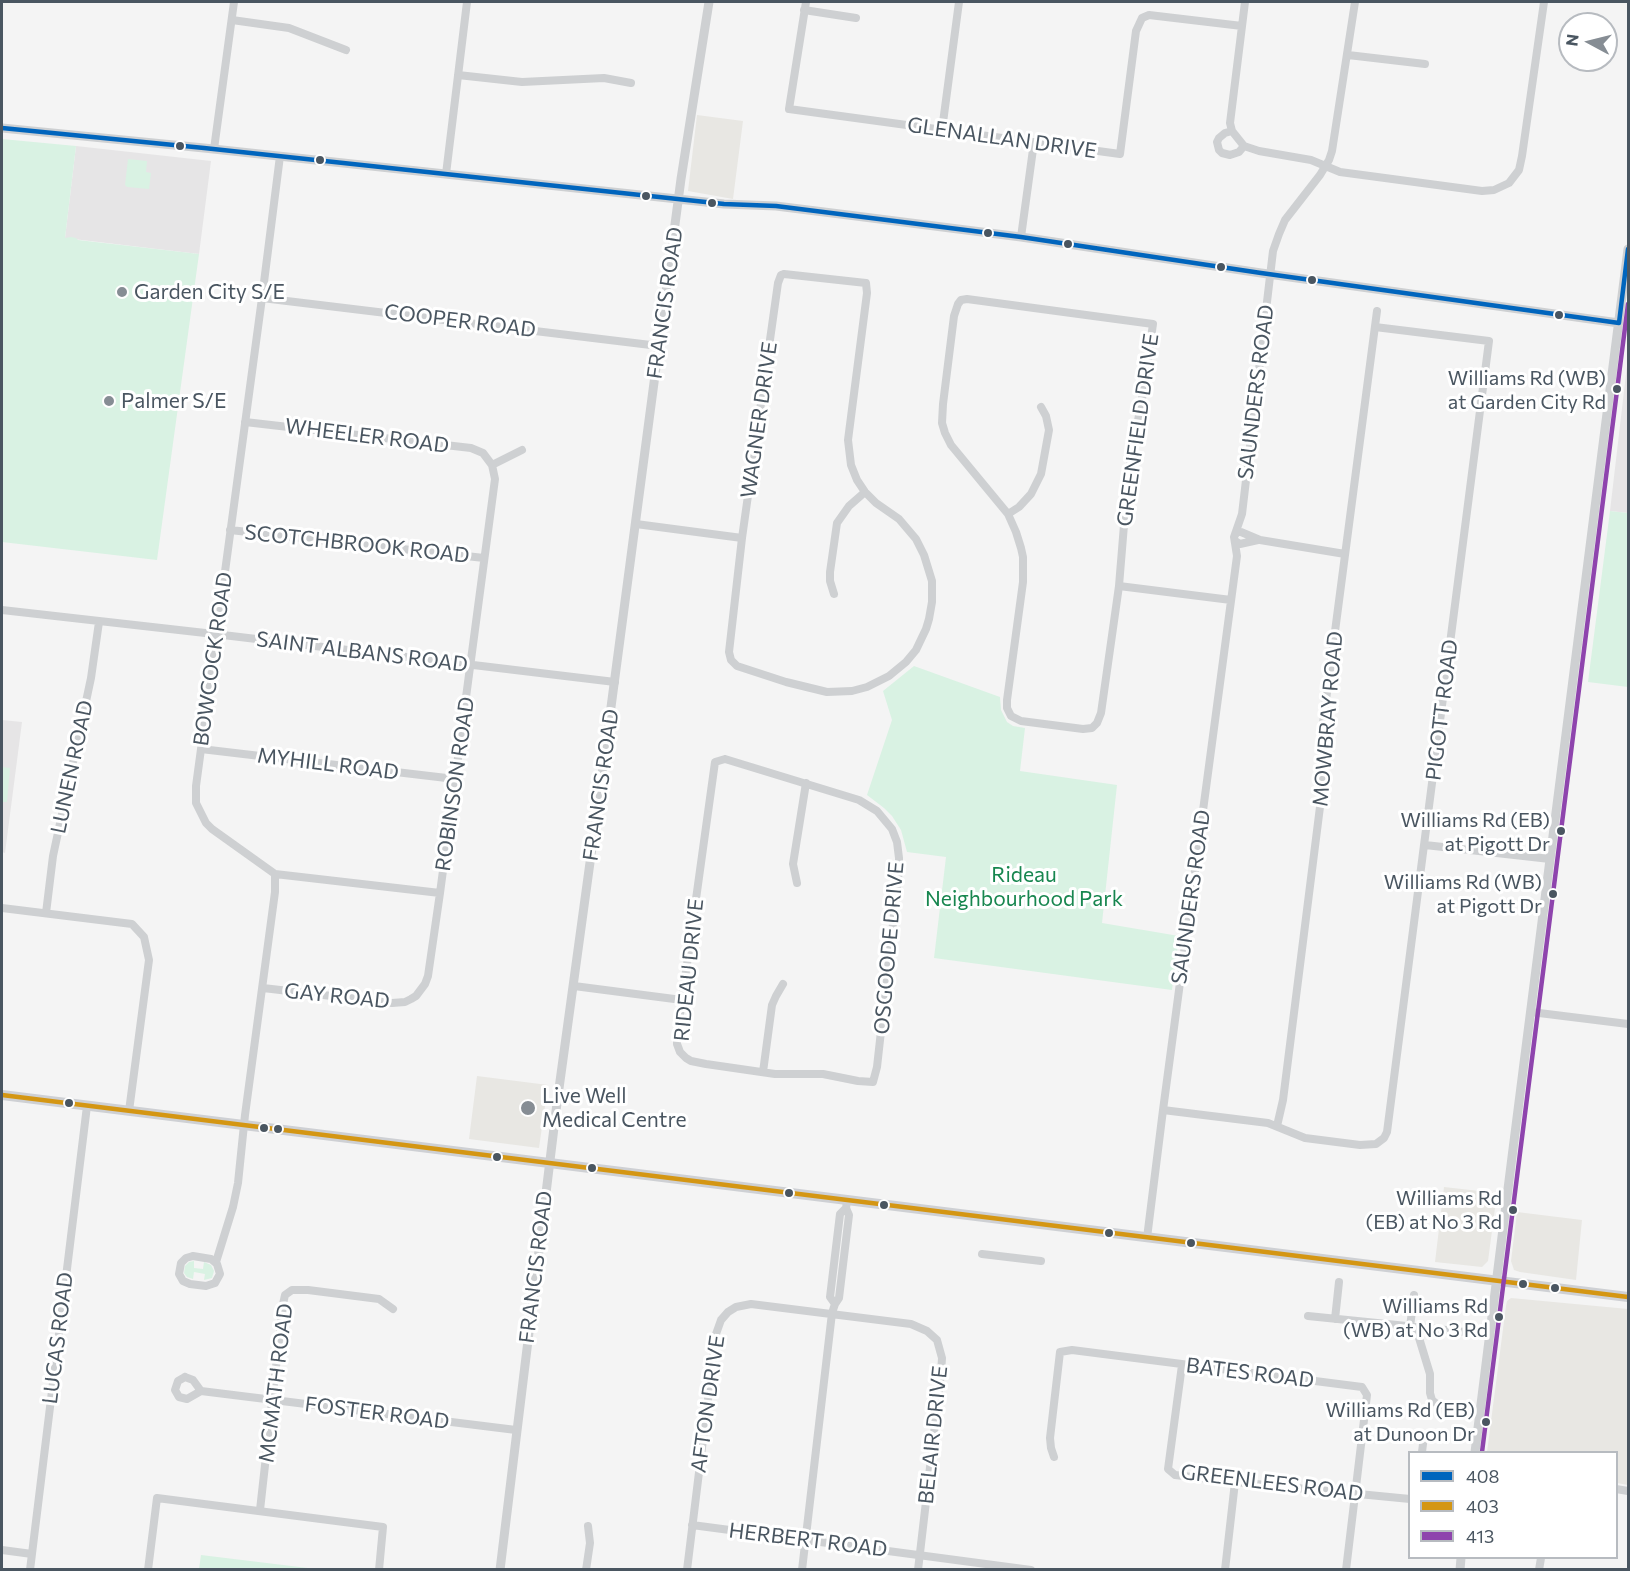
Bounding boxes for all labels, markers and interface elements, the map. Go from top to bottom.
north arrow [1558,12,1618,72]
text: N [1561,33,1582,47]
street label: GLENALLAN DRIVE [906,112,1098,164]
unlabelled marker [174,140,186,152]
unlabelled marker [314,154,326,166]
unlabelled marker [640,190,652,202]
unlabelled marker [706,197,718,209]
street label: FRANCIS ROAD [642,225,688,381]
unlabelled marker [982,227,994,239]
unlabelled marker [1062,238,1074,250]
unlabelled marker [1215,261,1227,273]
unlabelled marker [1306,274,1318,286]
place label: Garden City S/E [134,279,285,305]
marker: Garden City S/E [115,285,129,299]
street label: COOPER ROAD [383,299,537,343]
street label: SAUNDERS ROAD [1233,303,1279,481]
unlabelled marker [1553,309,1565,321]
street label: GREENFIELD DRIVE [1112,332,1164,528]
street label: WAGNER DRIVE [736,340,782,500]
place label: Williams Rd (WB) at Garden City Rd [1448,366,1606,413]
marker: Williams Rd (WB) at Garden City Rd [1611,383,1623,395]
place label: Palmer S/E [121,388,226,414]
marker: Palmer S/E [102,394,116,408]
street label: WHEELER ROAD [284,413,450,459]
street label: SCOTCHBROOK ROAD [243,520,471,568]
street label: BOWCOCK ROAD [188,570,238,748]
street label: SAINT ALBANS ROAD [255,627,469,677]
street label: MOWBRAY ROAD [1308,630,1348,808]
street label: PIGOTT ROAD [1421,638,1463,782]
street label: ROBINSON ROAD [430,695,480,873]
street label: LUNEN ROAD [46,698,98,836]
street label: FRANCIS ROAD [578,707,624,863]
street label: MYHILL ROAD [256,743,400,785]
street label: SAUNDERS ROAD [1166,808,1216,986]
place label: Williams Rd (EB) at Pigott Dr [1400,808,1550,855]
marker: Williams Rd (EB) at Pigott Dr [1555,825,1567,837]
street label: OSGOODE DRIVE [869,861,909,1035]
park label: Rideau Neighbourhood Park [925,862,1123,912]
place label: Williams Rd (WB) at Pigott Dr [1384,870,1542,917]
marker: Williams Rd (WB) at Pigott Dr [1547,888,1559,900]
street label: RIDEAU DRIVE [669,897,709,1043]
street label: GAY ROAD [283,978,391,1014]
place label: Live Well Medical Centre [542,1083,687,1133]
unlabelled marker [63,1097,75,1109]
marker: Live Well Medical Centre [519,1099,537,1117]
unlabelled marker [258,1122,270,1134]
unlabelled marker [272,1123,284,1135]
unlabelled marker [491,1151,503,1163]
unlabelled marker [586,1162,598,1174]
place label: Williams Rd (EB) at No 3 Rd [1365,1186,1502,1233]
unlabelled marker [783,1187,795,1199]
street label: FRANCIS ROAD [514,1189,558,1345]
unlabelled marker [878,1199,890,1211]
marker: Williams Rd (EB) at No 3 Rd [1507,1204,1519,1216]
unlabelled marker [1103,1227,1115,1239]
unlabelled marker [1185,1237,1197,1249]
street label: LUCAS ROAD [37,1271,79,1405]
unlabelled marker [1517,1278,1529,1290]
unlabelled marker [1549,1282,1561,1294]
place label: Williams Rd (WB) at No 3 Rd [1343,1294,1488,1341]
street label: MCMATH ROAD [254,1302,298,1464]
marker: Williams Rd (WB) at No 3 Rd [1493,1311,1505,1323]
street label: AFTON DRIVE [686,1334,730,1474]
street label: BATES ROAD [1185,1353,1315,1393]
street label: BELAIR DRIVE [913,1365,953,1505]
street label: FOSTER ROAD [303,1392,451,1434]
place label: Williams Rd (EB) at Dunoon Dr [1325,1398,1475,1445]
marker: Williams Rd (EB) at Dunoon Dr [1480,1416,1492,1428]
legend [1408,1451,1618,1559]
street label: GREENLEES ROAD [1179,1459,1365,1507]
text: 408 [1466,1465,1499,1487]
text: 403 [1466,1495,1499,1517]
street label: HERBERT ROAD [727,1518,889,1562]
text: 413 [1466,1525,1494,1547]

